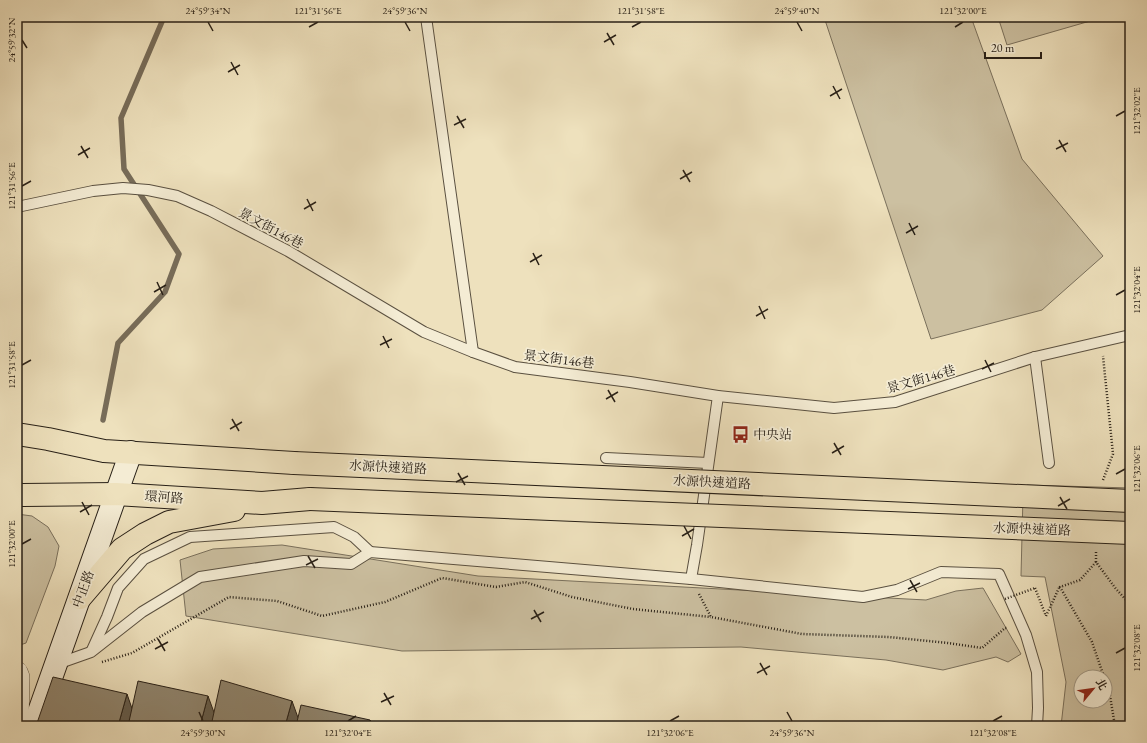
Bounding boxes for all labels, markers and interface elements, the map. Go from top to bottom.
text: 24°59'34"N [186,4,231,17]
text: 121°31'56"E [294,4,342,17]
text: 24°59'36"N [383,4,428,17]
text: 121°31'58"E [617,4,665,17]
text: 24°59'40"N [775,4,820,17]
text: 121°32'00"E [939,4,987,17]
text: 24°59'32"N [5,17,18,62]
scale bar [985,34,1041,60]
text: 20 m [991,40,1015,56]
text: 121°32'02"E [1130,87,1143,135]
text: 121°31'56"E [5,162,18,210]
street label: 景文街146巷 [236,204,306,252]
text: 121°32'04"E [1130,266,1143,314]
text: 121°31'58"E [5,341,18,389]
street label: 景文街146巷 [523,346,595,372]
street label: 景文街146巷 [885,361,957,397]
bus stop icon: 中央站 [730,424,750,444]
place label: 中央站 [753,426,792,443]
text: 121°32'06"E [1130,445,1143,493]
street label: 水源快速道路 [349,456,427,478]
street label: 水源快速道路 [673,471,751,493]
street label: 環河路 [144,487,184,507]
street label: 水源快速道路 [993,519,1071,539]
text: 121°32'00"E [5,520,18,568]
street label: 中正路 [68,568,98,610]
text: 121°32'08"E [1130,624,1143,672]
north arrow [1073,669,1113,709]
text: 北 [1093,676,1111,692]
text: 24°59'30"N [181,726,226,739]
text: 121°32'04"E [324,726,372,739]
text: 121°32'06"E [646,726,694,739]
text: 24°59'36"N [770,726,815,739]
text: 121°32'08"E [969,726,1017,739]

